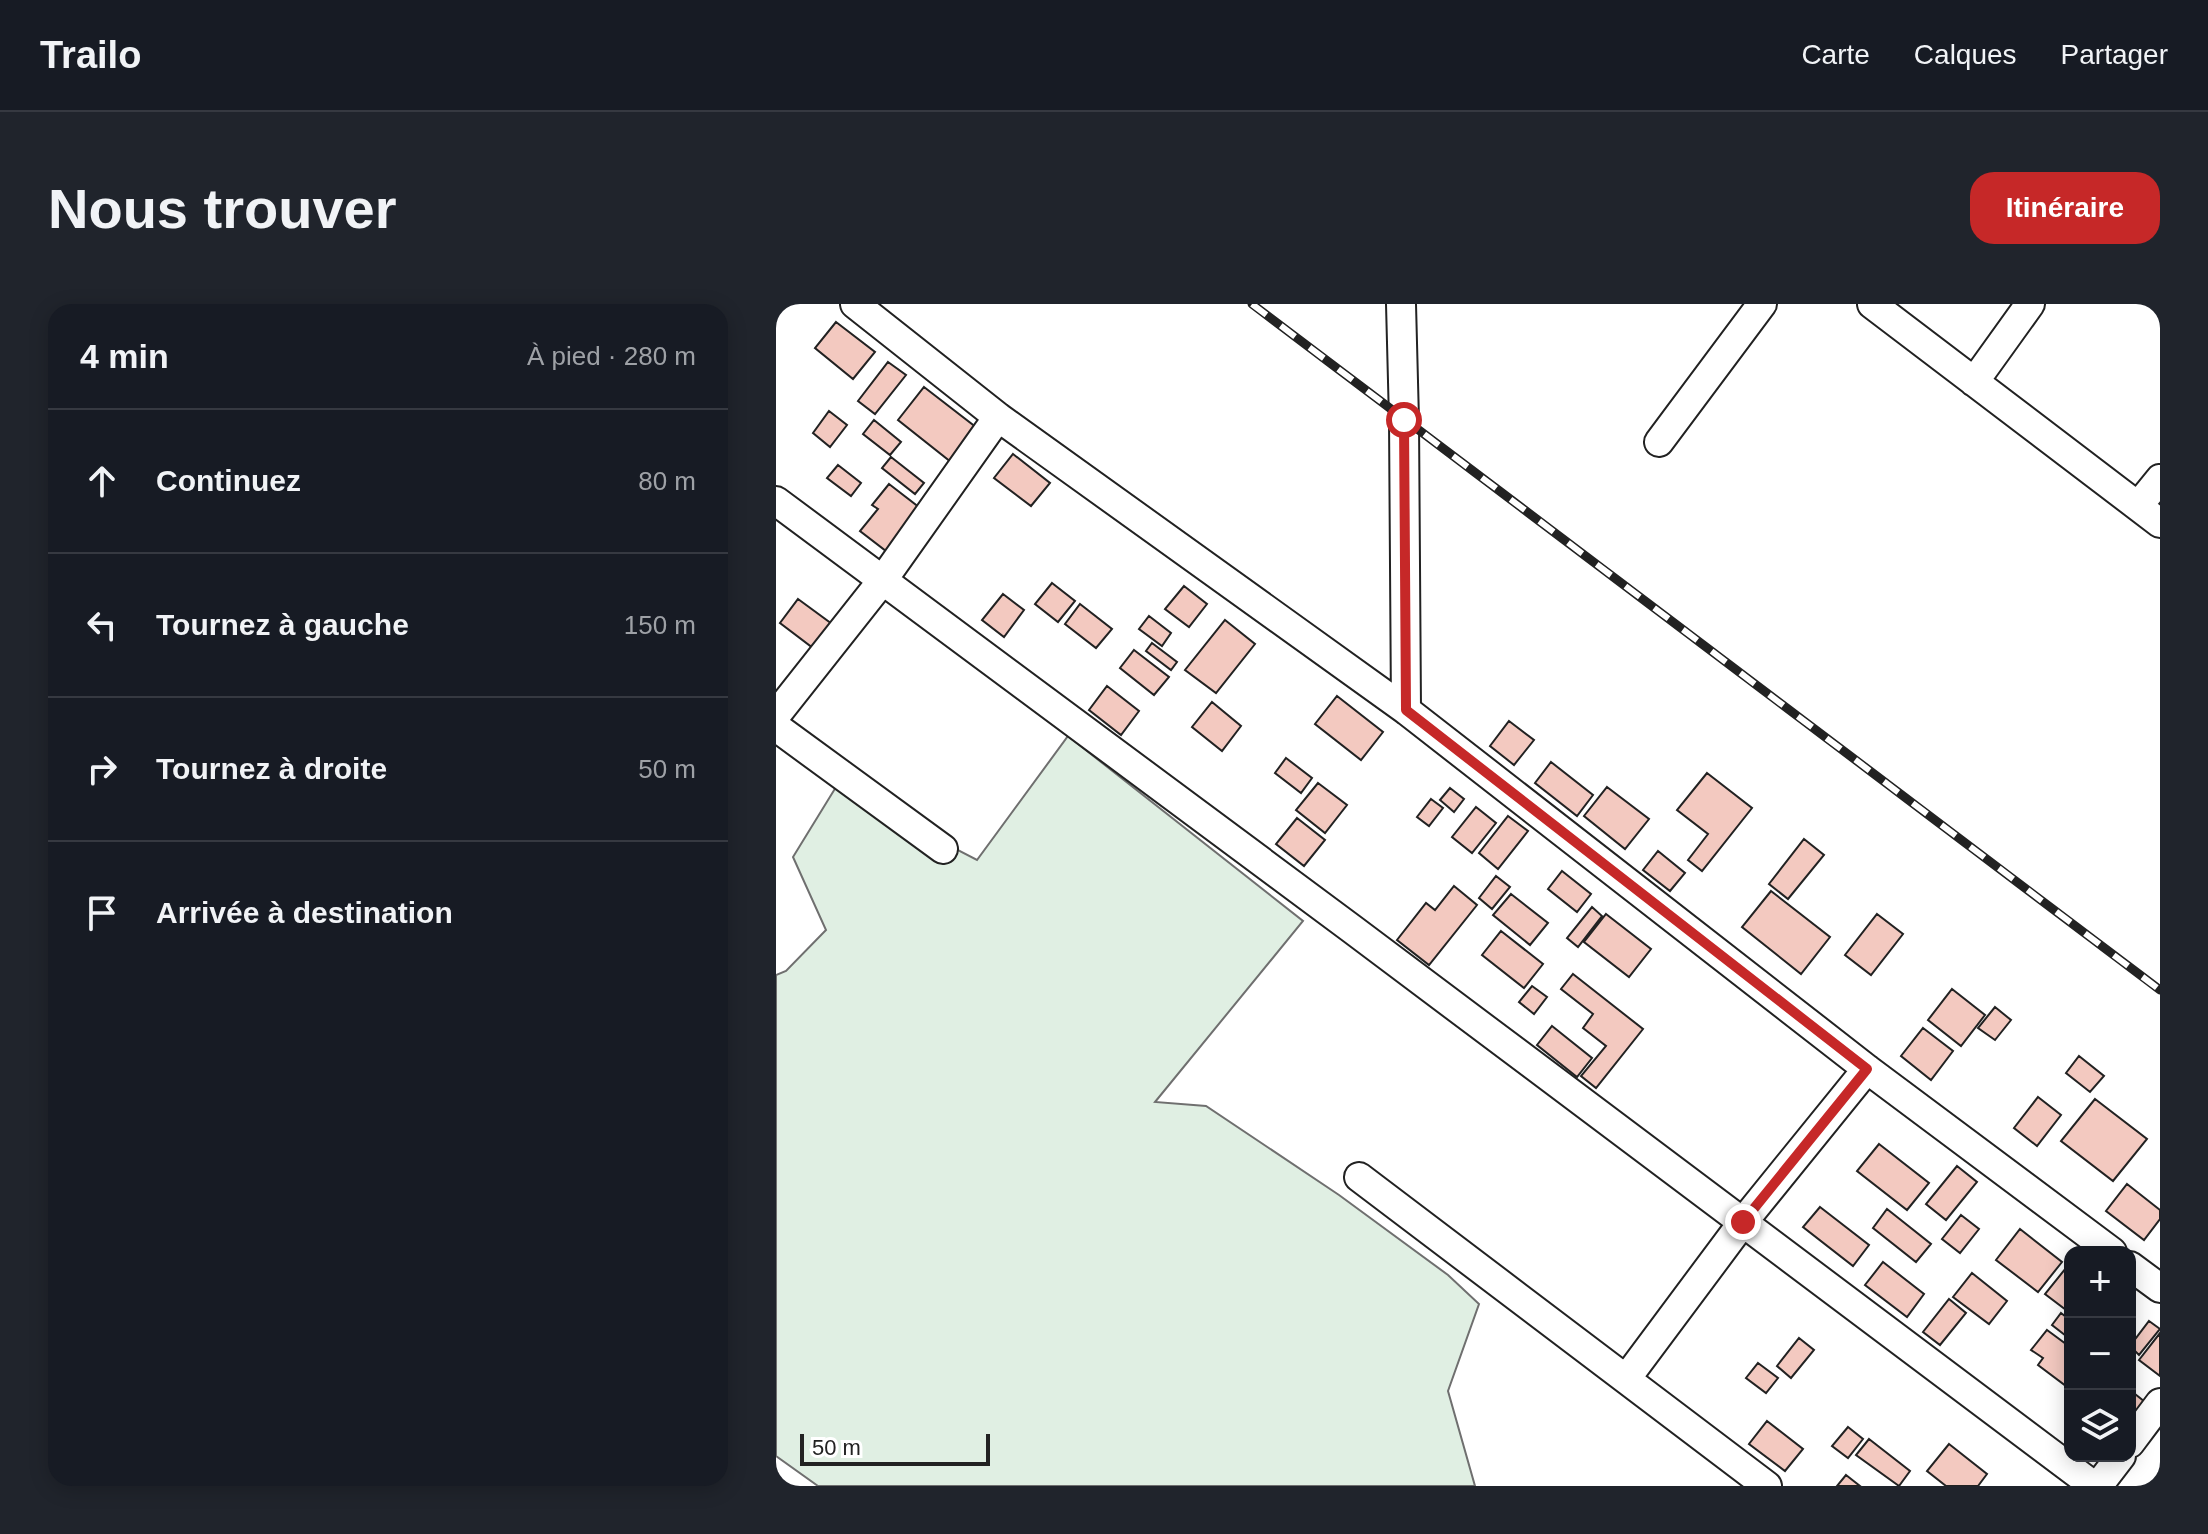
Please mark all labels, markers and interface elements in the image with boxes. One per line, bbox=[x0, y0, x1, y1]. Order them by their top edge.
text: Trailo bbox=[40, 34, 141, 76]
text: Carte bbox=[1801, 39, 1870, 70]
text: Calques bbox=[1914, 39, 2017, 70]
text: Partager bbox=[2061, 39, 2168, 70]
button: Itinéraire bbox=[1970, 172, 2160, 244]
text: Nous trouver bbox=[48, 177, 397, 240]
text: 4 min bbox=[80, 337, 169, 375]
text: À pied · 280 m bbox=[527, 341, 696, 371]
route start bbox=[1386, 402, 1422, 438]
icon: ahead bbox=[80, 459, 124, 503]
text: Continuez bbox=[156, 464, 301, 497]
text: 80 m bbox=[638, 466, 696, 496]
icon: left bbox=[80, 603, 124, 647]
text: Tournez à gauche bbox=[156, 608, 409, 641]
text: 150 m bbox=[624, 610, 696, 640]
icon: right bbox=[80, 747, 124, 791]
text: Tournez à droite bbox=[156, 752, 387, 785]
text: 50 m bbox=[638, 754, 696, 784]
icon: arrive bbox=[80, 891, 124, 935]
text: Arrivée à destination bbox=[156, 896, 453, 929]
route end bbox=[1725, 1204, 1761, 1240]
map controls bbox=[2064, 1246, 2136, 1462]
button: + bbox=[2064, 1246, 2136, 1318]
button: − bbox=[2064, 1318, 2136, 1390]
button: layers bbox=[2064, 1390, 2136, 1462]
scale bar bbox=[800, 1430, 990, 1466]
text: 50 m bbox=[812, 1435, 861, 1460]

